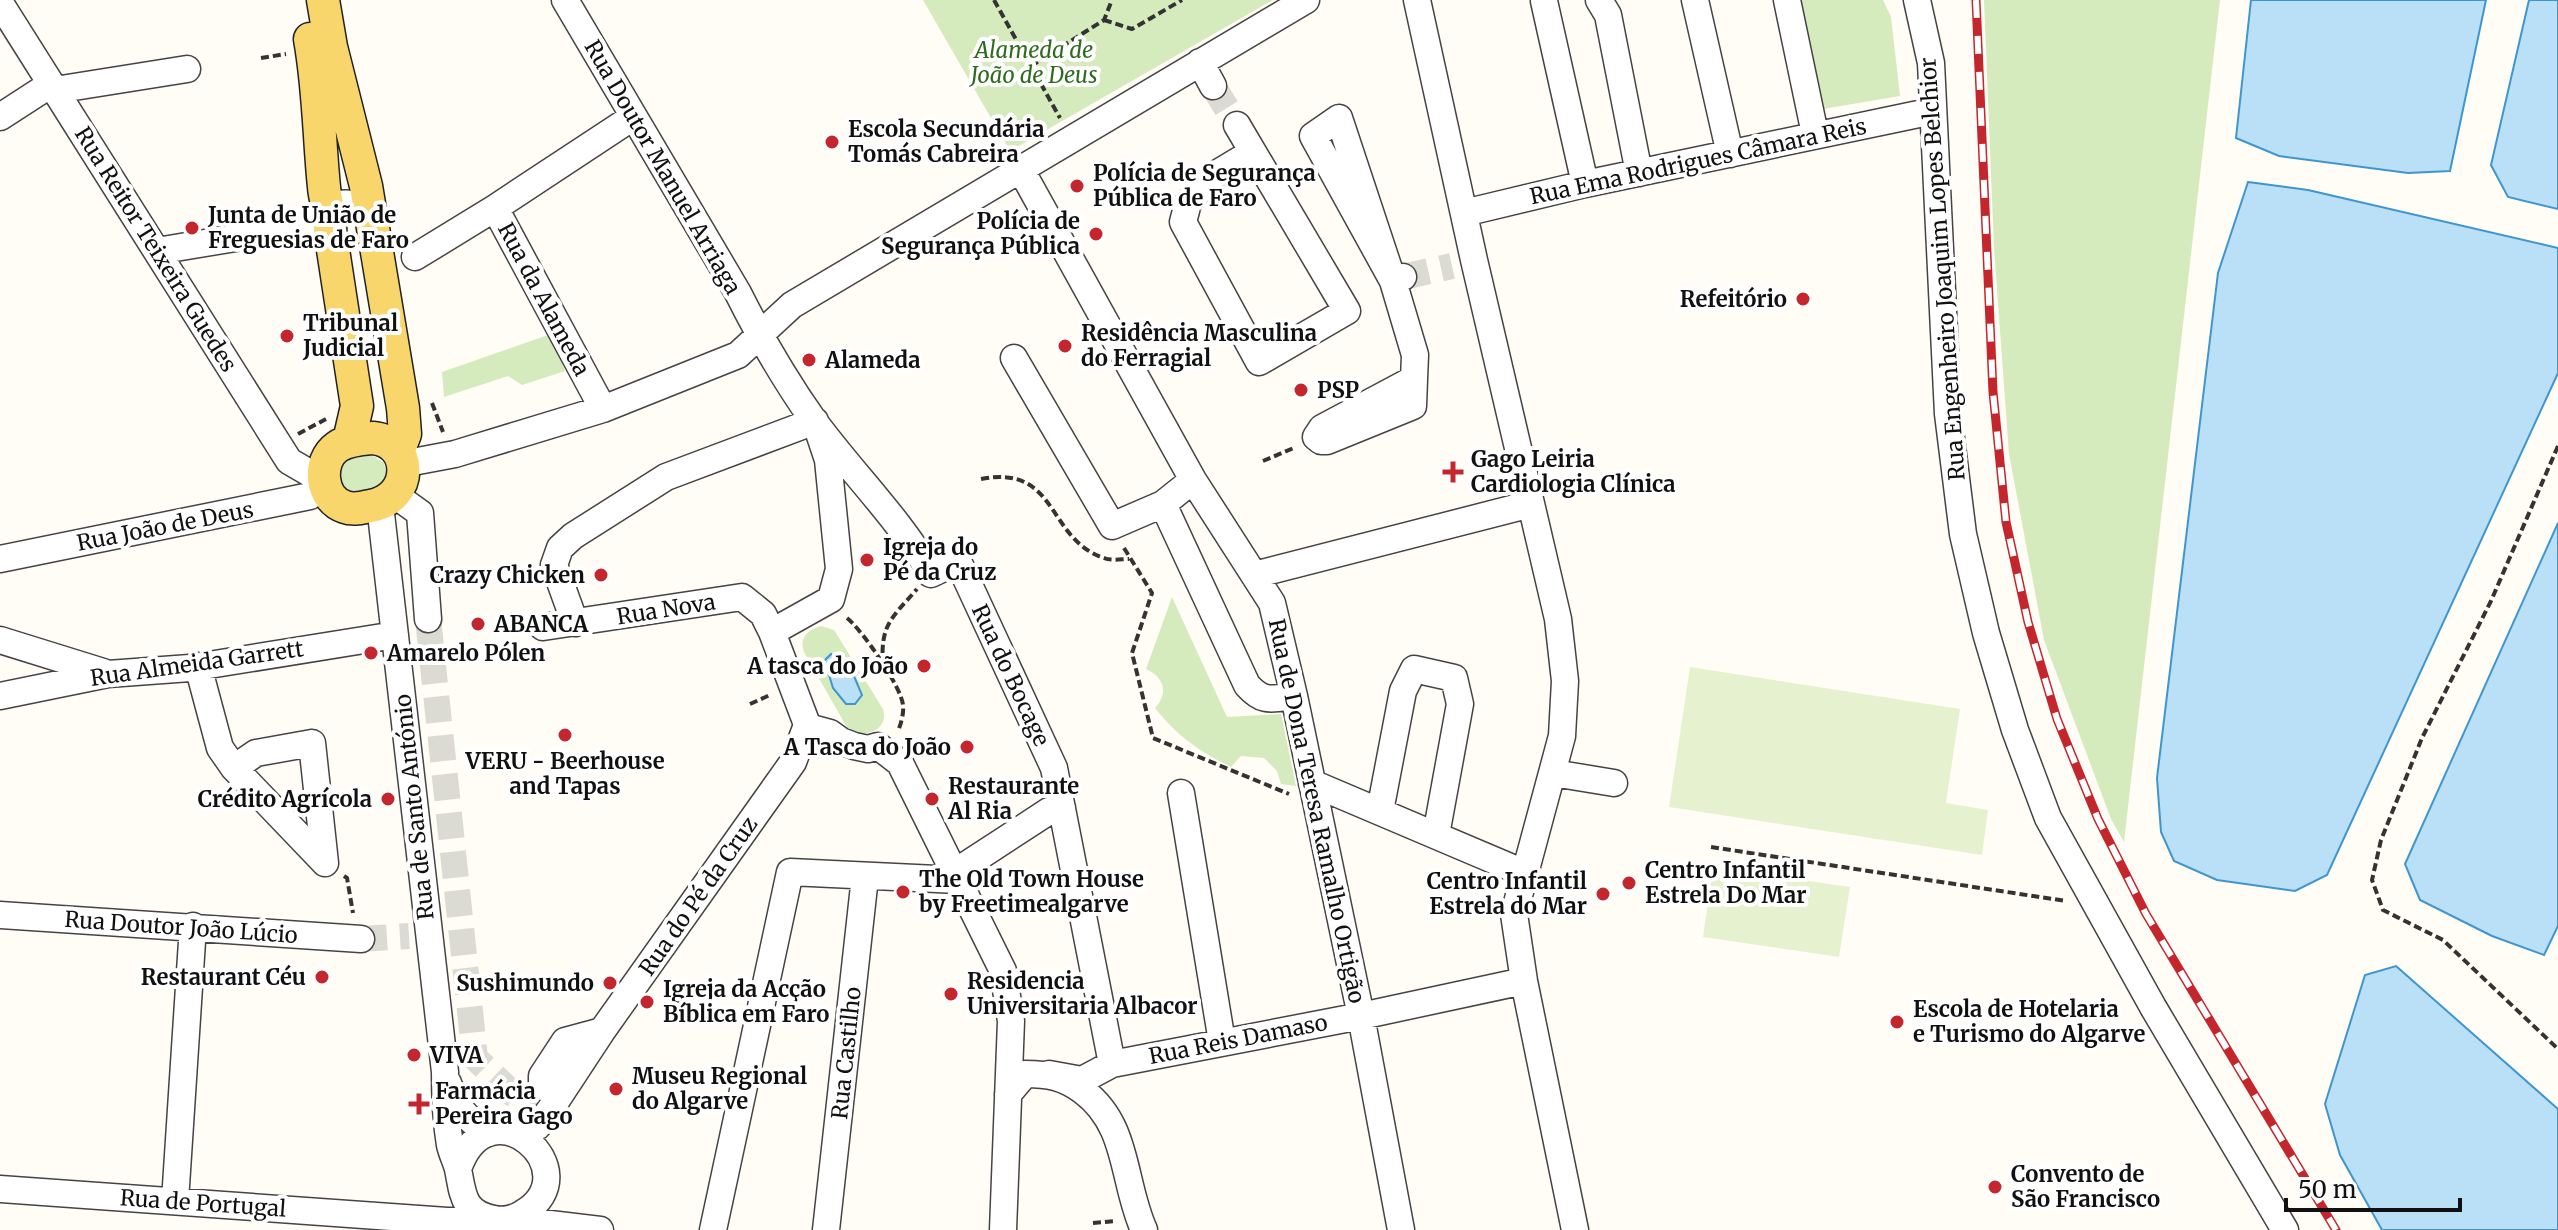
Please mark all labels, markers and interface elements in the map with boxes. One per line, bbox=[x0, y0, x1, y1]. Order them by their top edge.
street label: Rua Doutor Manuel Arriaga bbox=[579, 35, 748, 300]
park label: Alameda de João de Deus bbox=[969, 36, 1097, 89]
street label: Rua Engenheiro Joaquim Lopes Belchior bbox=[1913, 56, 1971, 481]
street label: Rua Ema Rodrigues Câmara Reis bbox=[1527, 112, 1869, 210]
place label: Escola Secundária Tomás Cabreira bbox=[848, 115, 1045, 168]
street label: Rua Reitor Teixeira Guedes bbox=[69, 121, 243, 377]
marker: Escola Secundária Tomás Cabreira bbox=[823, 133, 841, 151]
place label: Polícia de Segurança Pública de Faro bbox=[1093, 159, 1316, 212]
marker: Polícia de Segurança Pública de Faro bbox=[1068, 177, 1086, 195]
place label: Junta de União de Freguesias de Faro bbox=[207, 201, 409, 254]
place label: Polícia de Segurança Pública bbox=[881, 207, 1080, 260]
street label: Rua da Alameda bbox=[492, 218, 596, 381]
marker: Junta de União de Freguesias de Faro bbox=[183, 219, 201, 237]
marker: Polícia de Segurança Pública bbox=[1087, 225, 1105, 243]
place label: Refeitório bbox=[1680, 285, 1787, 313]
marker: Refeitório bbox=[1794, 290, 1812, 308]
place label: Tribunal Judicial bbox=[302, 309, 398, 362]
place label: Residência Masculina do Ferragial bbox=[1081, 319, 1317, 372]
marker: Tribunal Judicial bbox=[278, 327, 296, 345]
marker: Residência Masculina do Ferragial bbox=[1056, 337, 1074, 355]
place label: Alameda bbox=[824, 346, 920, 374]
marker: Alameda bbox=[800, 351, 818, 369]
place label: PSP bbox=[1317, 376, 1359, 404]
marker: PSP bbox=[1292, 381, 1310, 399]
place label: Gago Leiria Cardiologia Clínica bbox=[1471, 445, 1676, 498]
marker: Gago Leiria Cardiologia Clínica bbox=[1442, 461, 1464, 483]
street label: Rua João de Deus bbox=[74, 495, 256, 557]
place label: Igreja do Pé da Cruz bbox=[883, 533, 996, 586]
marker: Igreja do Pé da Cruz bbox=[858, 551, 876, 569]
place label: Crazy Chicken bbox=[430, 561, 585, 589]
marker: Crazy Chicken bbox=[592, 566, 610, 584]
street label: Rua Nova bbox=[615, 587, 718, 631]
street label: Rua do Bocage bbox=[966, 600, 1056, 750]
place label: ABANCA bbox=[493, 610, 589, 638]
marker: ABANCA bbox=[469, 615, 487, 633]
street label: Rua de Dona Teresa Ramalho Ortigão bbox=[1263, 616, 1372, 1006]
street label: Rua Almeida Garrett bbox=[89, 634, 306, 692]
place label: Amarelo Pólen bbox=[386, 639, 545, 667]
marker: Amarelo Pólen bbox=[362, 644, 380, 662]
place label: A tasca do João bbox=[746, 652, 908, 680]
marker: A tasca do João bbox=[915, 657, 933, 675]
street label: Rua de Santo António bbox=[388, 693, 440, 921]
marker: VERU - Beerhouse and Tapas bbox=[556, 726, 574, 744]
place label: A Tasca do João bbox=[783, 733, 951, 761]
marker: A Tasca do João bbox=[958, 738, 976, 756]
place label: VERU - Beerhouse and Tapas bbox=[464, 747, 665, 800]
place label: Restaurante Al Ria bbox=[947, 772, 1079, 825]
place label: Crédito Agrícola bbox=[198, 785, 372, 813]
marker: Crédito Agrícola bbox=[379, 790, 397, 808]
marker: Restaurante Al Ria bbox=[923, 790, 941, 808]
street label: Rua do Pé da Cruz bbox=[633, 811, 763, 981]
place label: Centro Infantil Estrela Do Mar bbox=[1645, 856, 1806, 909]
place label: The Old Town House by Freetimealgarve bbox=[919, 865, 1144, 918]
place label: Centro Infantil Estrela do Mar bbox=[1427, 867, 1587, 920]
marker: Centro Infantil Estrela Do Mar bbox=[1620, 874, 1638, 892]
marker: The Old Town House by Freetimealgarve bbox=[894, 883, 912, 901]
marker: Centro Infantil Estrela do Mar bbox=[1594, 885, 1612, 903]
street label: Rua Doutor João Lúcio bbox=[63, 905, 299, 949]
place label: Restaurant Céu bbox=[141, 963, 306, 991]
place label: Residencia Universitaria Albacor bbox=[967, 967, 1198, 1020]
marker: Restaurant Céu bbox=[313, 968, 331, 986]
place label: Sushimundo bbox=[456, 969, 594, 997]
marker: Sushimundo bbox=[601, 974, 619, 992]
place label: Igreja da Acção Bíblica em Faro bbox=[663, 975, 829, 1028]
street label: Rua Castilho bbox=[825, 985, 867, 1121]
marker: Residencia Universitaria Albacor bbox=[942, 985, 960, 1003]
marker: Igreja da Acção Bíblica em Faro bbox=[638, 993, 656, 1011]
place label: Escola de Hotelaria e Turismo do Algarve bbox=[1913, 995, 2146, 1048]
street label: Rua Reis Damaso bbox=[1146, 1008, 1330, 1070]
marker: Escola de Hotelaria e Turismo do Algarve bbox=[1888, 1013, 1906, 1031]
place label: VIVA bbox=[429, 1041, 483, 1069]
marker: VIVA bbox=[405, 1046, 423, 1064]
place label: Museu Regional do Algarve bbox=[632, 1062, 807, 1115]
place label: Farmácia Pereira Gago bbox=[435, 1077, 573, 1130]
marker: Museu Regional do Algarve bbox=[607, 1080, 625, 1098]
marker: Farmácia Pereira Gago bbox=[410, 1095, 428, 1113]
place label: Convento de São Francisco bbox=[2011, 1160, 2160, 1213]
scale bar bbox=[2286, 1162, 2460, 1212]
text: 50 m bbox=[2298, 1174, 2357, 1205]
marker: Convento de São Francisco bbox=[1986, 1178, 2004, 1196]
street label: Rua de Portugal bbox=[119, 1183, 287, 1223]

